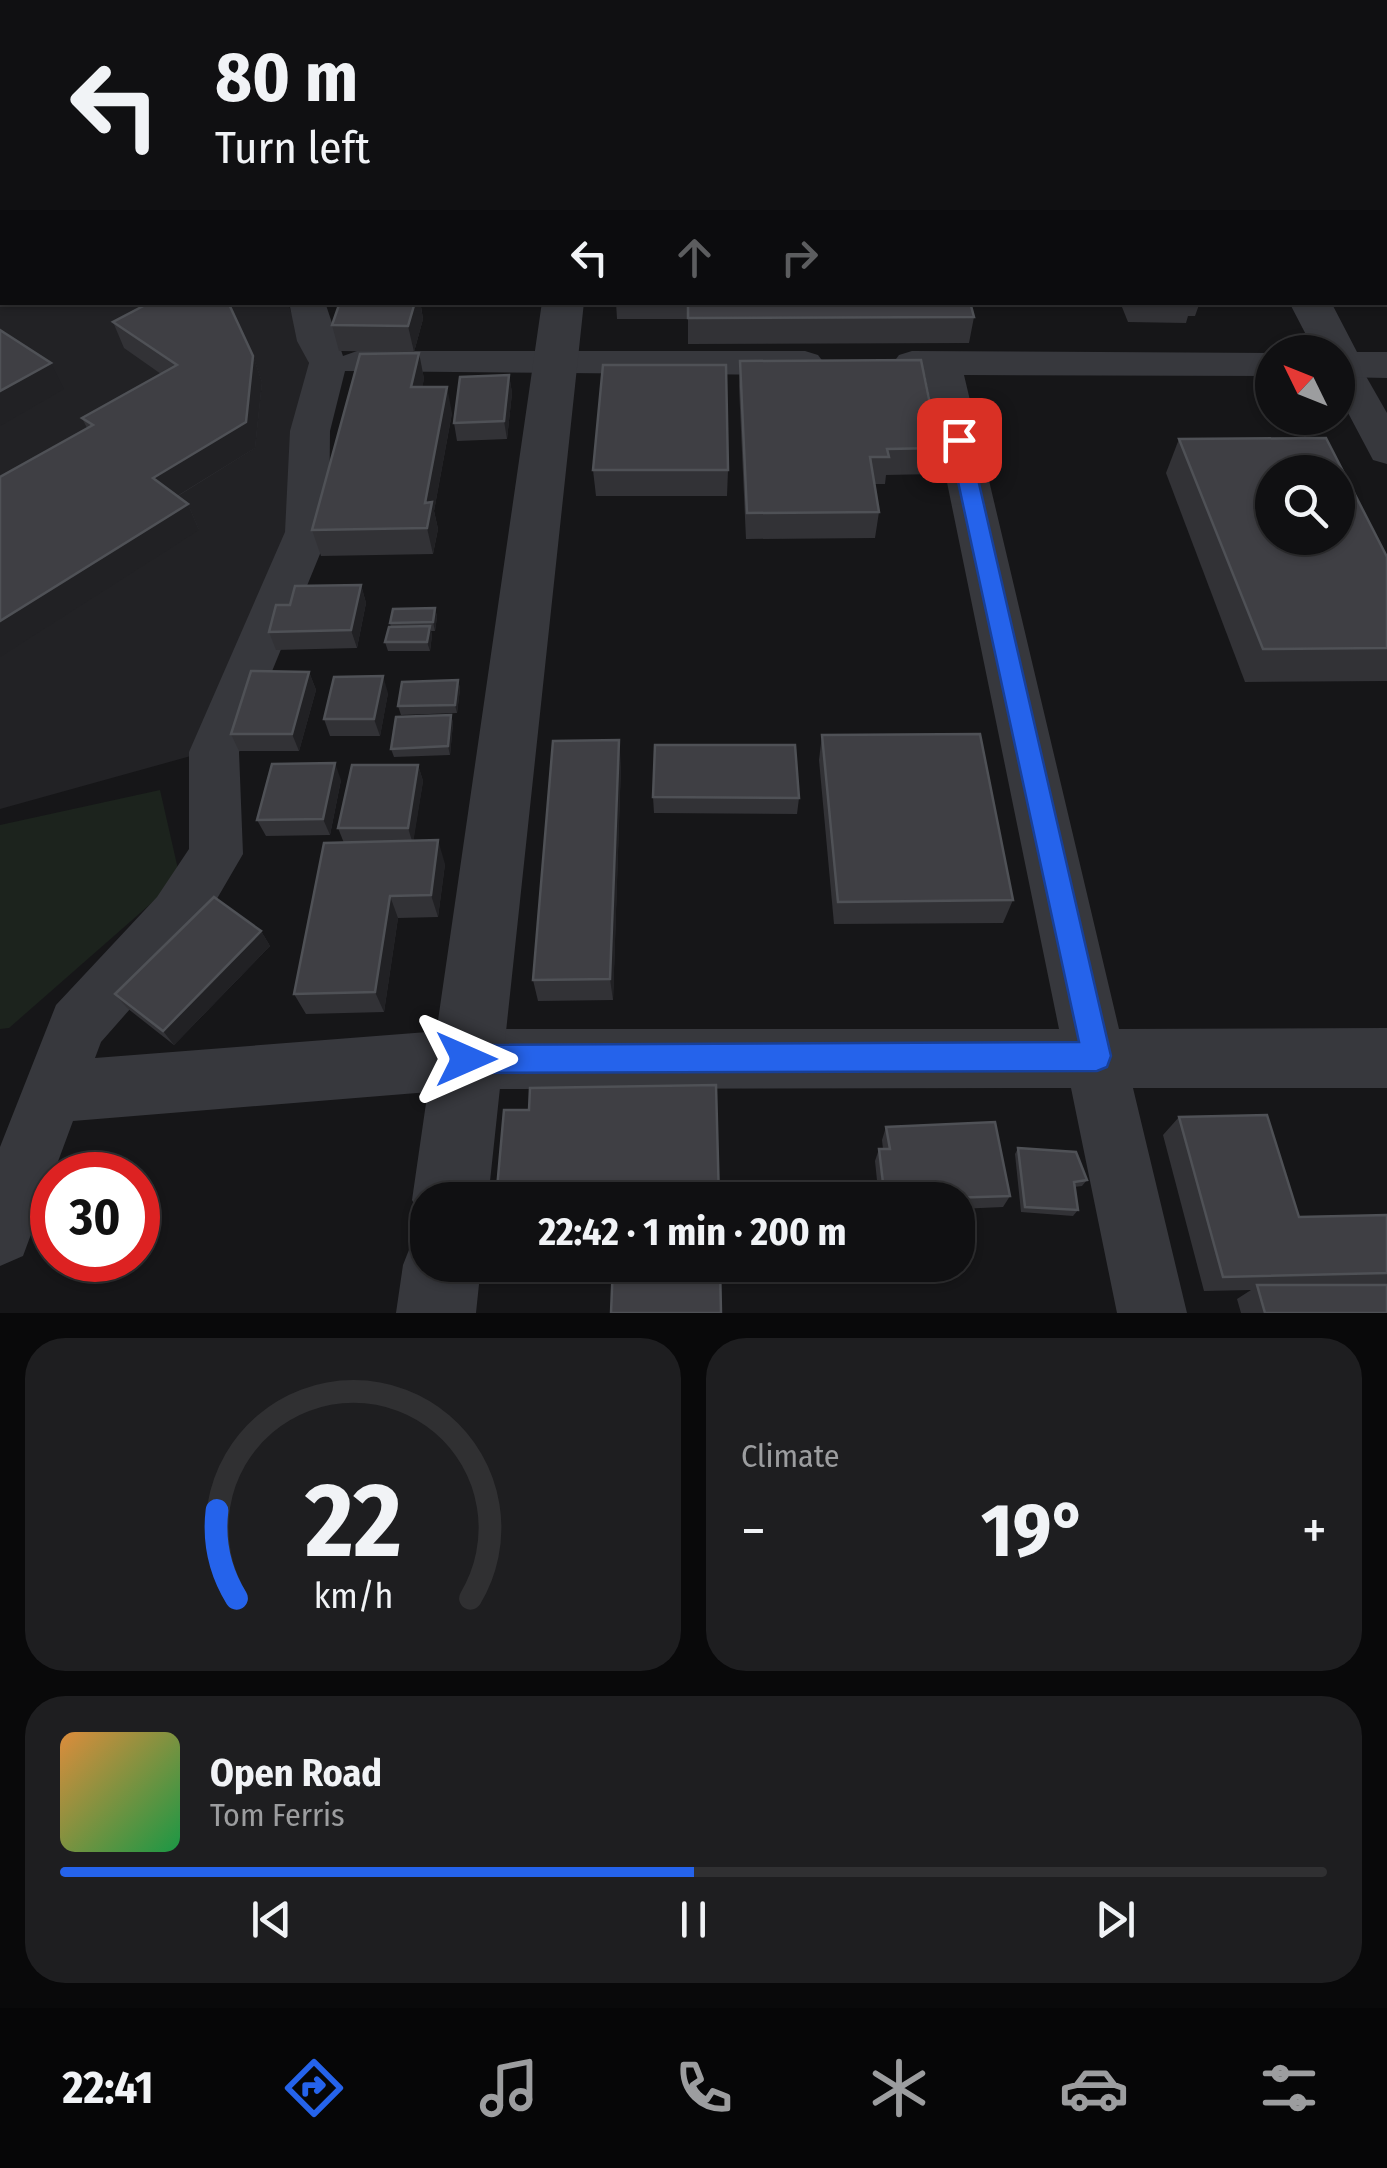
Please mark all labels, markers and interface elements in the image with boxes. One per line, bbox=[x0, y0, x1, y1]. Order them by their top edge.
text: 80 m bbox=[215, 36, 358, 120]
icon: left bbox=[50, 40, 180, 170]
text: Turn left bbox=[215, 121, 370, 175]
icon: left bbox=[562, 230, 617, 285]
icon: ahead bbox=[667, 230, 722, 285]
icon: right bbox=[772, 230, 827, 285]
north arrow bbox=[1255, 335, 1355, 435]
map controls bbox=[1255, 335, 1355, 555]
pin bbox=[917, 398, 1002, 483]
icon: arrive bbox=[932, 413, 987, 468]
button: search bbox=[1255, 455, 1355, 555]
position arrow bbox=[414, 1007, 518, 1111]
speed limit sign: 30 bbox=[30, 1152, 160, 1282]
text: 22:42 · 1 min · 200 m bbox=[538, 1209, 847, 1255]
text: Climate bbox=[741, 1437, 840, 1475]
text: 22 bbox=[304, 1459, 401, 1584]
text: 19° bbox=[981, 1486, 1087, 1576]
text: − bbox=[741, 1498, 766, 1564]
text: + bbox=[1302, 1498, 1327, 1564]
text: km/h bbox=[313, 1575, 393, 1617]
text: Open Road bbox=[210, 1750, 382, 1796]
text: Tom Ferris bbox=[210, 1796, 345, 1834]
icon: previous bbox=[244, 1892, 299, 1947]
icon: pause bbox=[666, 1892, 721, 1947]
icon: next bbox=[1088, 1892, 1143, 1947]
icon: directions bbox=[279, 2053, 349, 2123]
icon: music bbox=[474, 2053, 544, 2123]
icon: phone bbox=[669, 2053, 739, 2123]
icon: climate bbox=[864, 2053, 934, 2123]
icon: car bbox=[1059, 2053, 1129, 2123]
icon: filters bbox=[1254, 2053, 1324, 2123]
text: 22:41 bbox=[63, 2061, 153, 2115]

